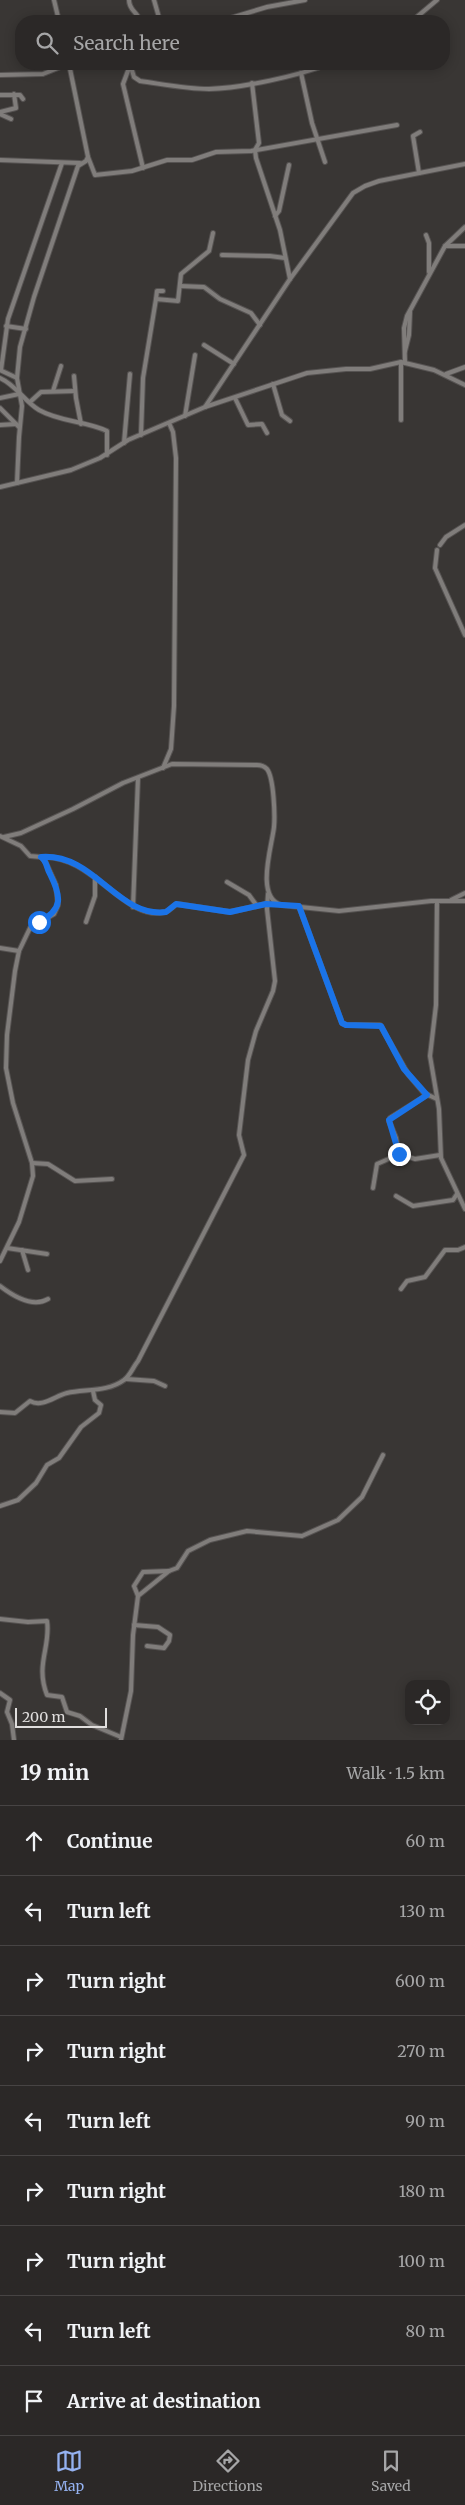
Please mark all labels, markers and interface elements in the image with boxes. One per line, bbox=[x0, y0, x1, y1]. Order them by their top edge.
search box bbox=[15, 15, 450, 70]
icon: search bbox=[33, 29, 61, 57]
text: Search here bbox=[73, 31, 180, 55]
route start bbox=[28, 911, 51, 934]
route end bbox=[388, 1143, 411, 1166]
map controls bbox=[405, 1680, 450, 1725]
button: locate bbox=[405, 1680, 450, 1725]
scale bar bbox=[15, 1705, 108, 1728]
text: 200 m bbox=[22, 1708, 65, 1726]
text: 19 min bbox=[20, 1759, 89, 1786]
text: Walk · 1.5 km bbox=[347, 1763, 445, 1783]
icon: ahead bbox=[20, 1827, 48, 1855]
text: Continue bbox=[67, 1829, 153, 1853]
text: 60 m bbox=[405, 1831, 445, 1851]
icon: left bbox=[20, 1897, 48, 1925]
text: Turn left bbox=[67, 1899, 151, 1923]
text: 130 m bbox=[399, 1901, 445, 1921]
icon: right bbox=[20, 1967, 48, 1995]
text: Turn right bbox=[67, 1969, 166, 1993]
text: 600 m bbox=[395, 1971, 445, 1991]
icon: right bbox=[20, 2037, 48, 2065]
text: Turn right bbox=[67, 2039, 166, 2063]
text: 270 m bbox=[397, 2041, 445, 2061]
icon: left bbox=[20, 2107, 48, 2135]
text: Turn left bbox=[67, 2109, 151, 2133]
text: 90 m bbox=[405, 2111, 445, 2131]
icon: right bbox=[20, 2177, 48, 2205]
text: Turn right bbox=[67, 2179, 166, 2203]
text: 180 m bbox=[399, 2181, 445, 2201]
icon: right bbox=[20, 2247, 48, 2275]
text: Turn right bbox=[67, 2249, 166, 2273]
text: 100 m bbox=[398, 2251, 445, 2271]
icon: left bbox=[20, 2317, 48, 2345]
text: Turn left bbox=[67, 2319, 151, 2343]
text: 80 m bbox=[406, 2321, 445, 2341]
icon: arrive bbox=[20, 2387, 48, 2415]
text: Arrive at destination bbox=[67, 2389, 261, 2413]
tab: Map bbox=[54, 2447, 84, 2495]
tab: Directions bbox=[193, 2447, 263, 2495]
tab: Saved bbox=[371, 2447, 411, 2495]

